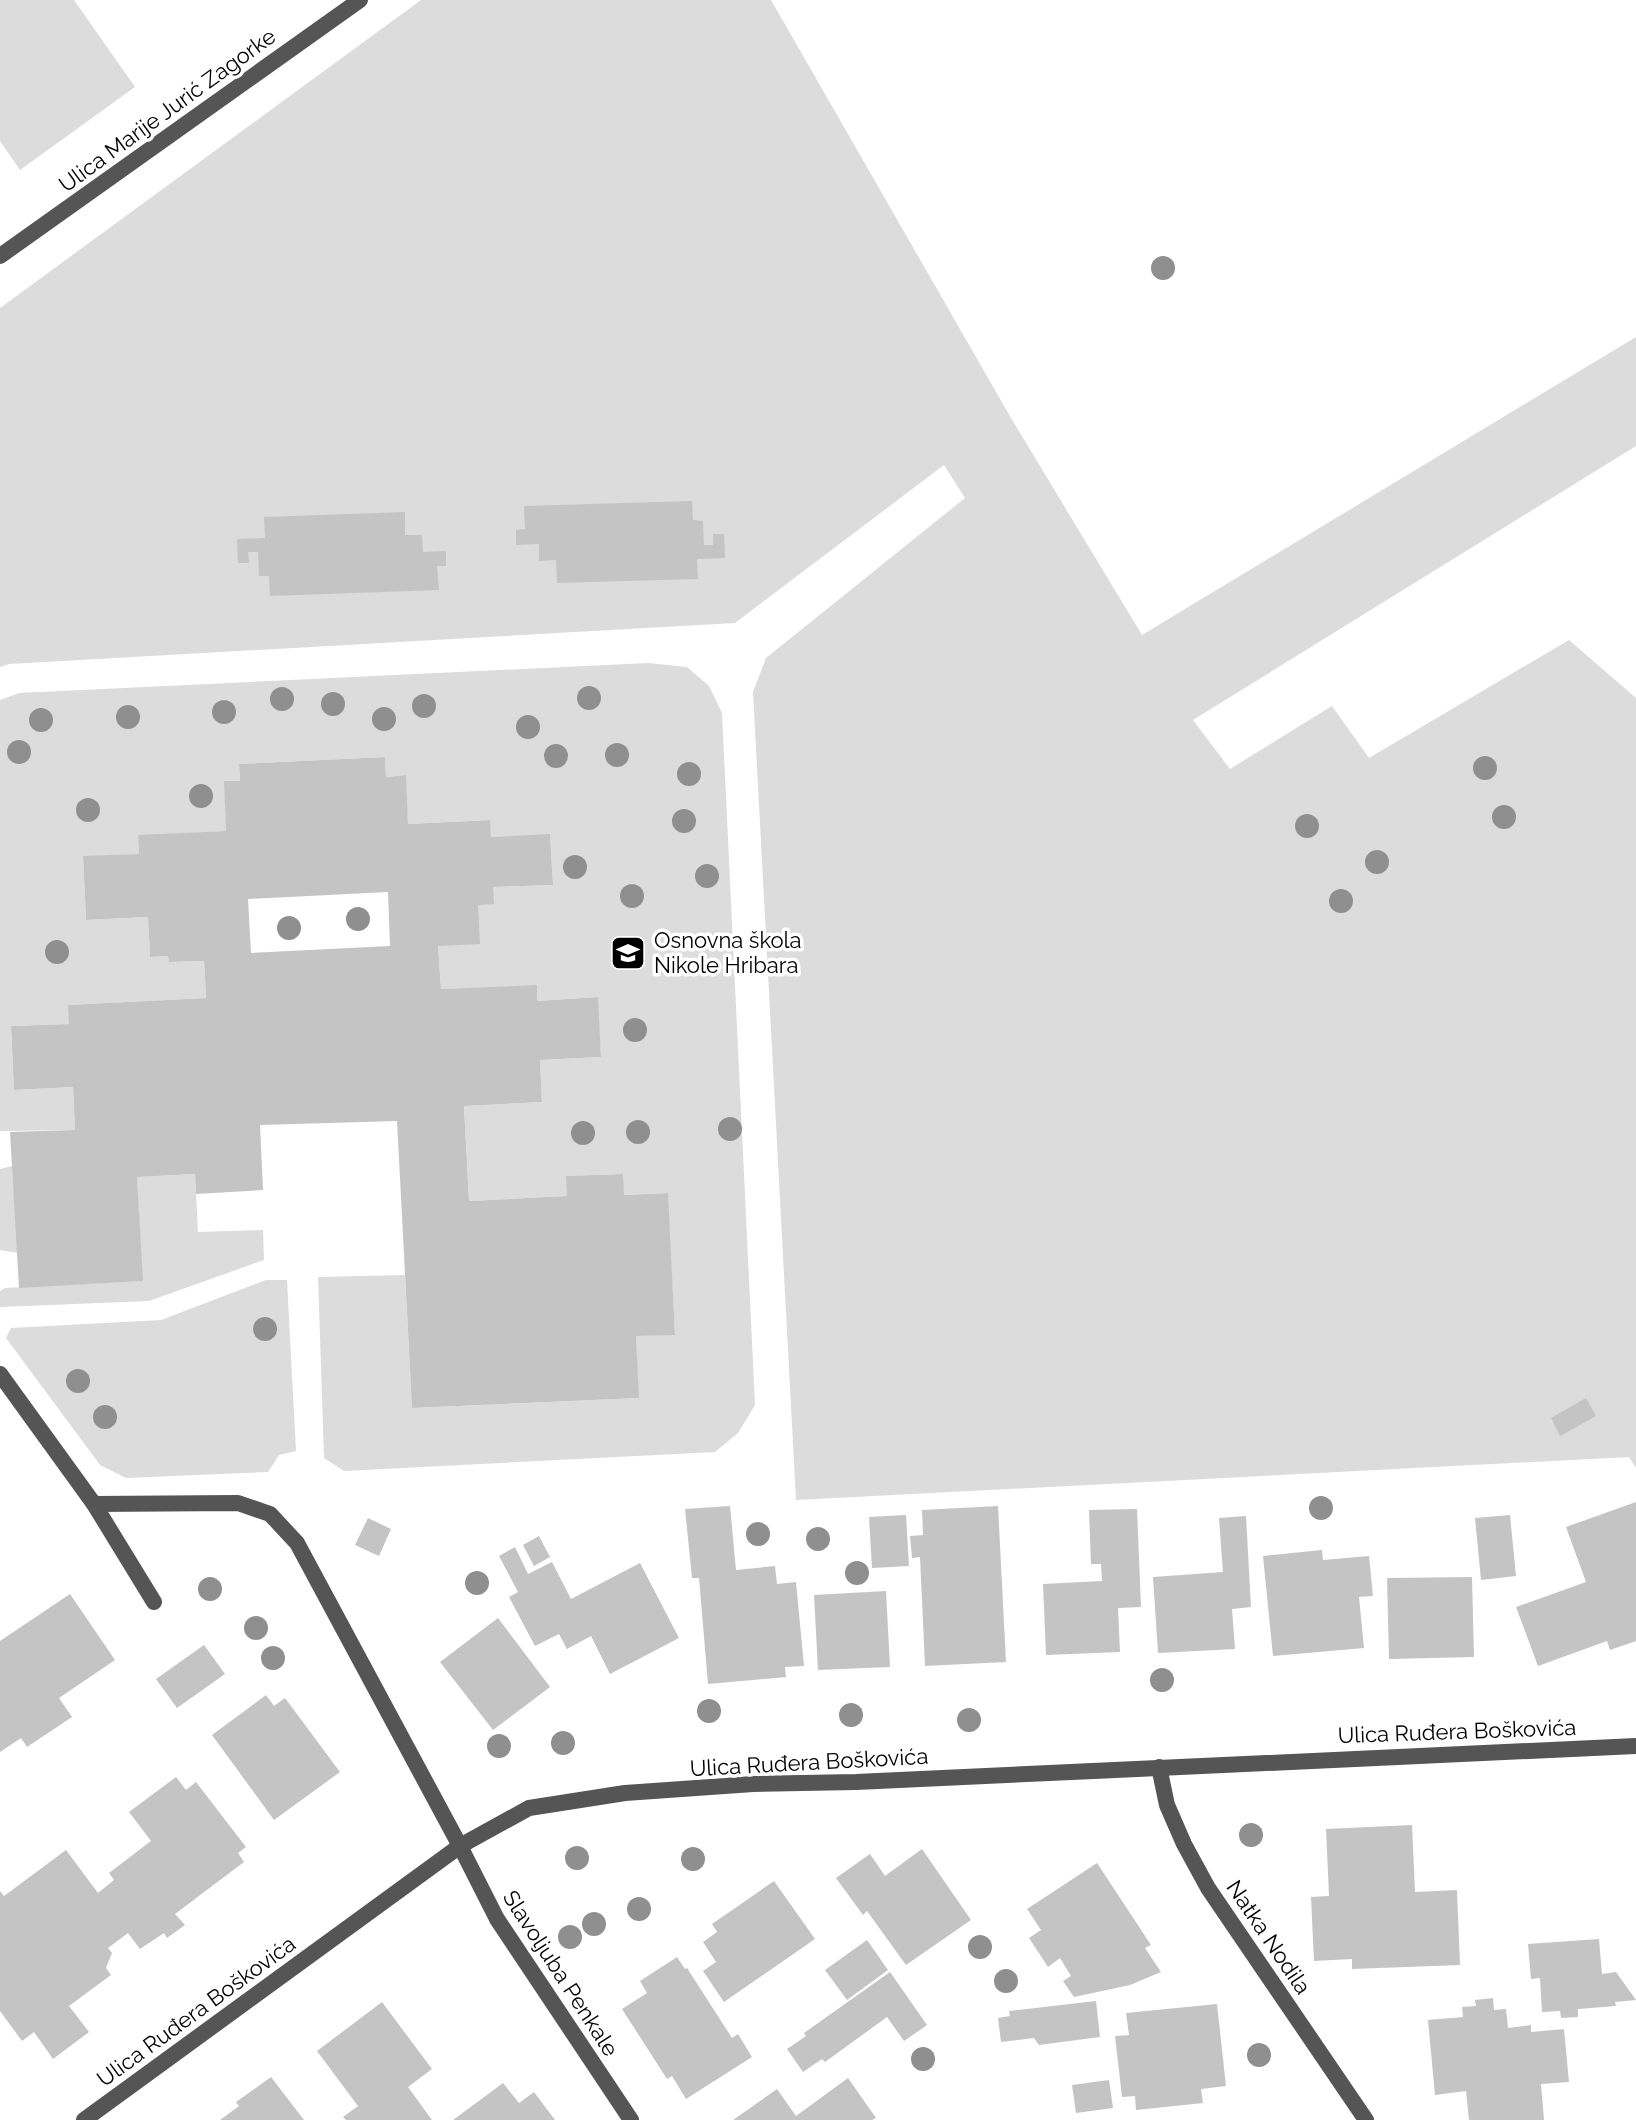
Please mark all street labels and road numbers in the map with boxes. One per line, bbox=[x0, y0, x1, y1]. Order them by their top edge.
street label: Ulica Marije Jurić Zagorke bbox=[54, 23, 280, 197]
street label: Ulica Ruđera Boškovića bbox=[1337, 1714, 1577, 1748]
street label: Ulica Ruđera Boškovića bbox=[689, 1743, 929, 1781]
street label: Natka Nodila bbox=[1221, 1875, 1317, 1999]
street label: Slavoljuba Penkale bbox=[498, 1885, 624, 2061]
street label: Ulica Ruđera Boškovića bbox=[92, 1930, 300, 2092]

